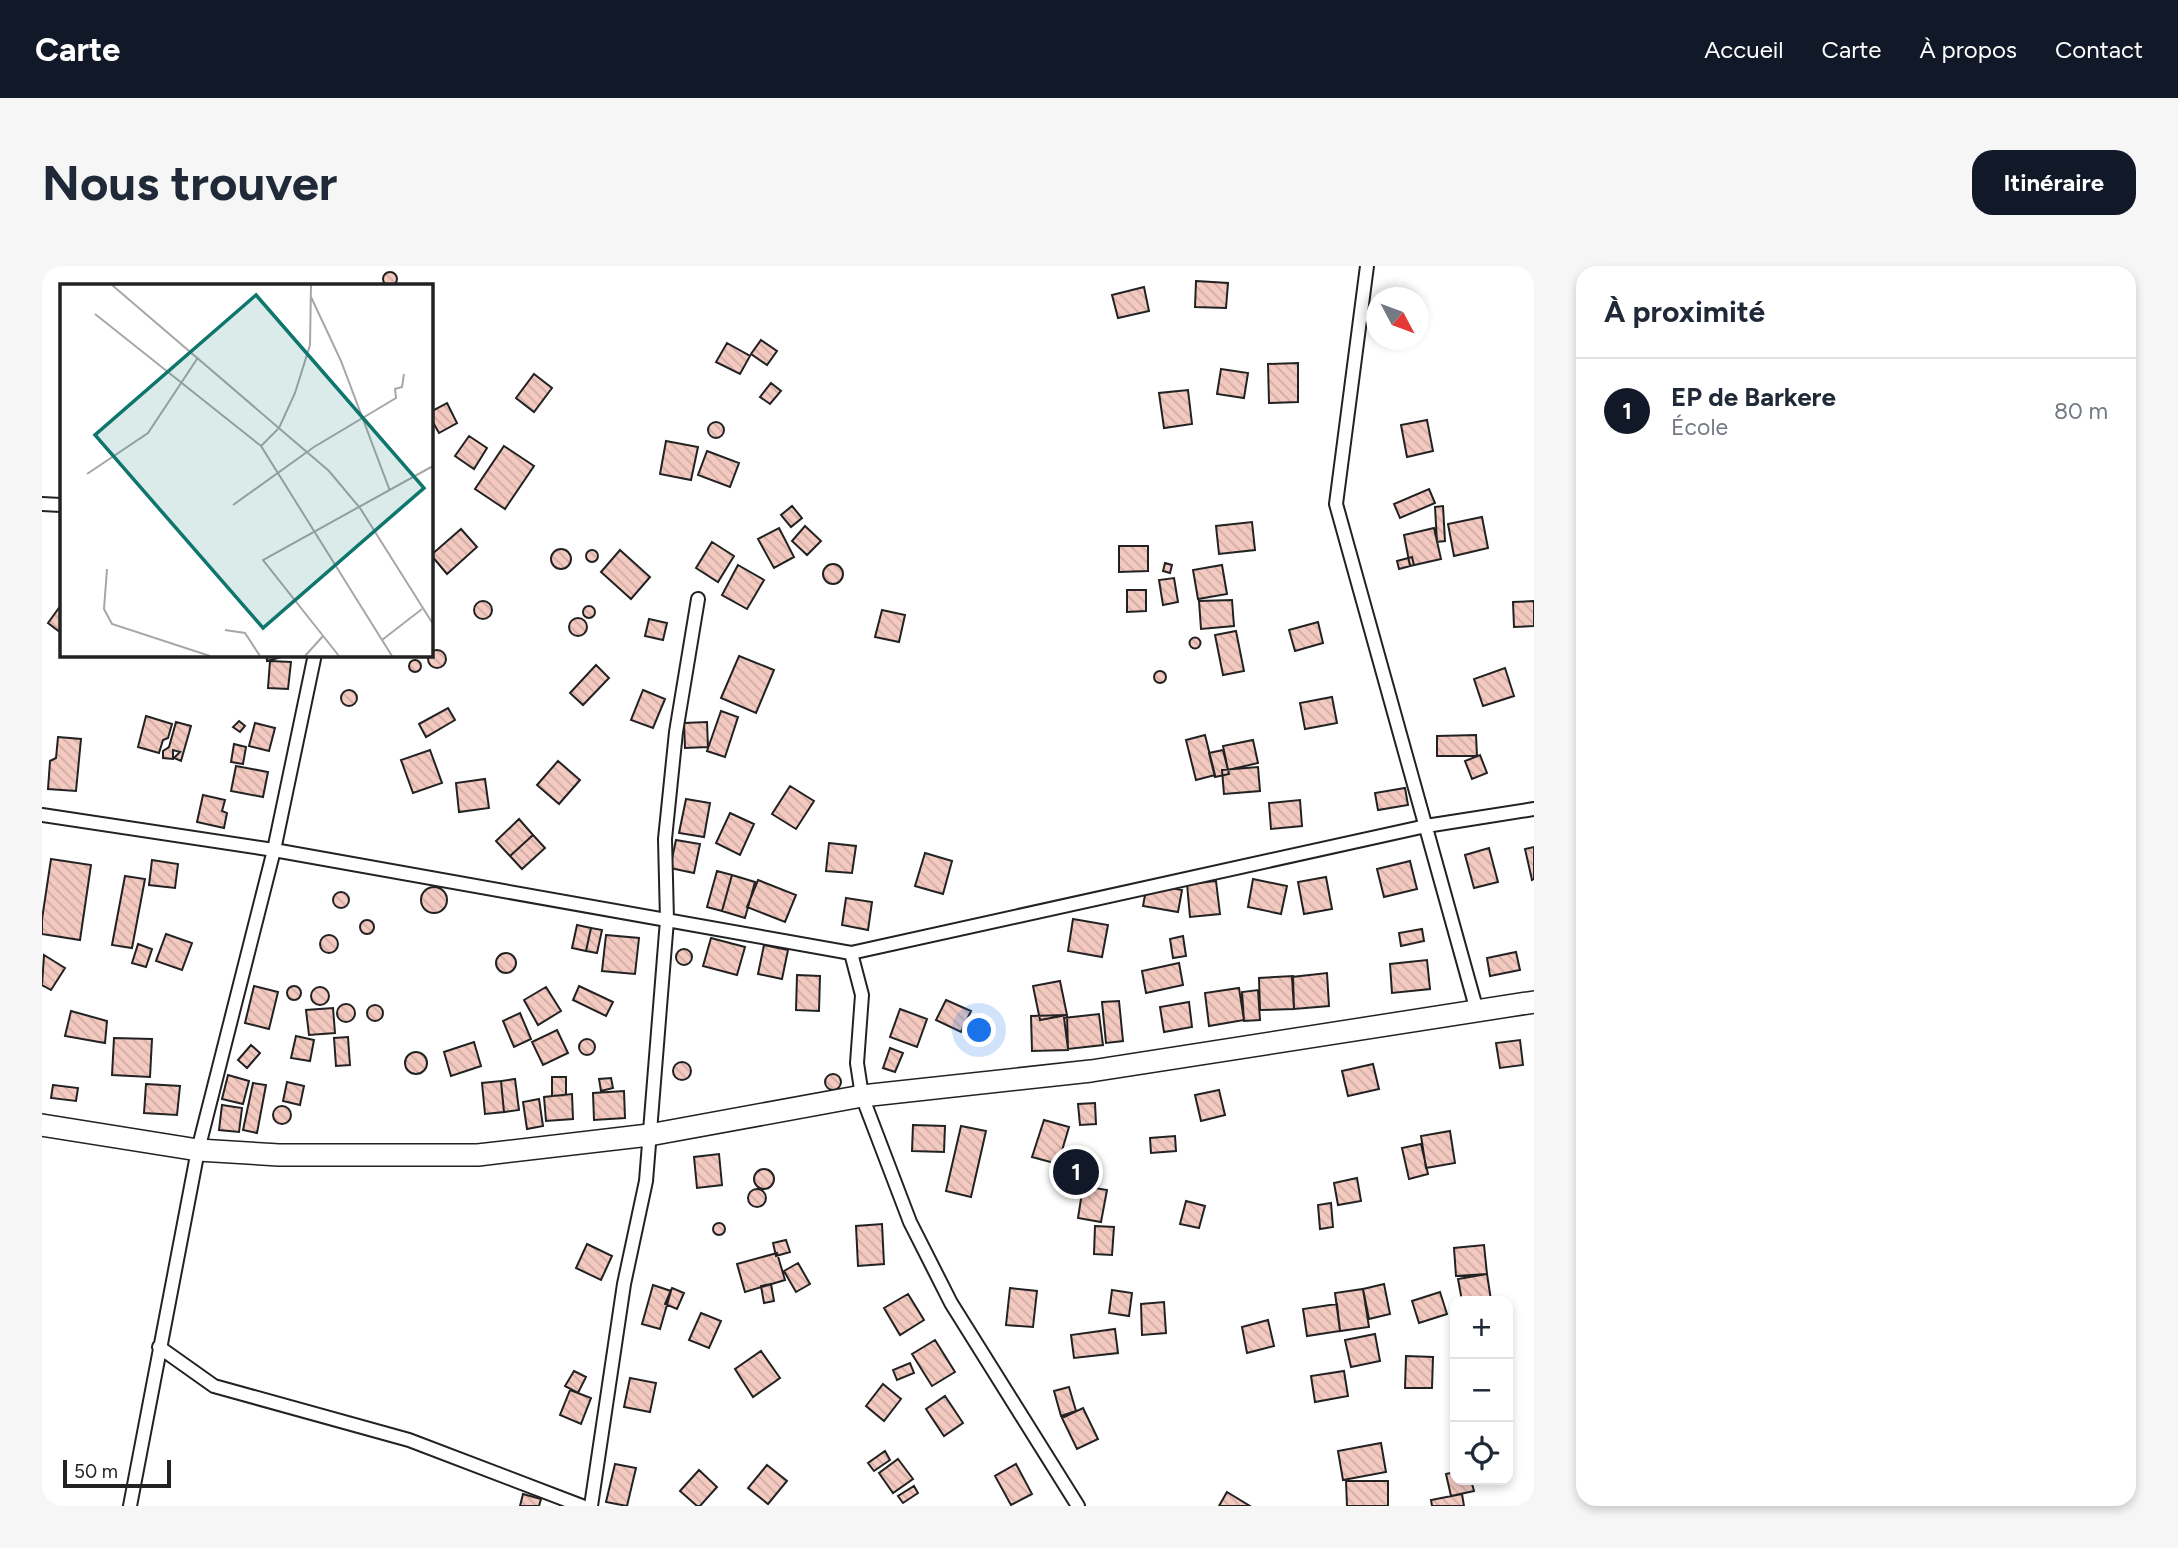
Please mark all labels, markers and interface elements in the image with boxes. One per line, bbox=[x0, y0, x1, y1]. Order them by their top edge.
text: Carte bbox=[35, 30, 120, 69]
text: Accueil bbox=[1704, 35, 1784, 64]
text: Carte bbox=[1822, 35, 1881, 64]
text: À propos bbox=[1919, 35, 2017, 64]
text: Contact bbox=[2055, 35, 2143, 64]
button: Itinéraire bbox=[1972, 150, 2136, 215]
text: Nous trouver bbox=[42, 153, 337, 212]
inset map bbox=[60, 284, 432, 656]
north arrow bbox=[1366, 287, 1429, 350]
text: À proximité bbox=[1604, 293, 1765, 330]
text: EP de Barkere bbox=[1671, 381, 1836, 413]
text: 1 bbox=[1622, 397, 1632, 425]
text: 80 m bbox=[2054, 397, 2108, 425]
text: École bbox=[1671, 413, 1728, 441]
your location bbox=[962, 1013, 996, 1047]
pin: 1 bbox=[1053, 1146, 1099, 1198]
map controls bbox=[1450, 1296, 1513, 1485]
button: + bbox=[1450, 1296, 1513, 1359]
button: − bbox=[1450, 1359, 1513, 1422]
button: locate bbox=[1450, 1422, 1513, 1485]
scale bar bbox=[63, 1457, 172, 1489]
text: 50 m bbox=[74, 1460, 118, 1483]

